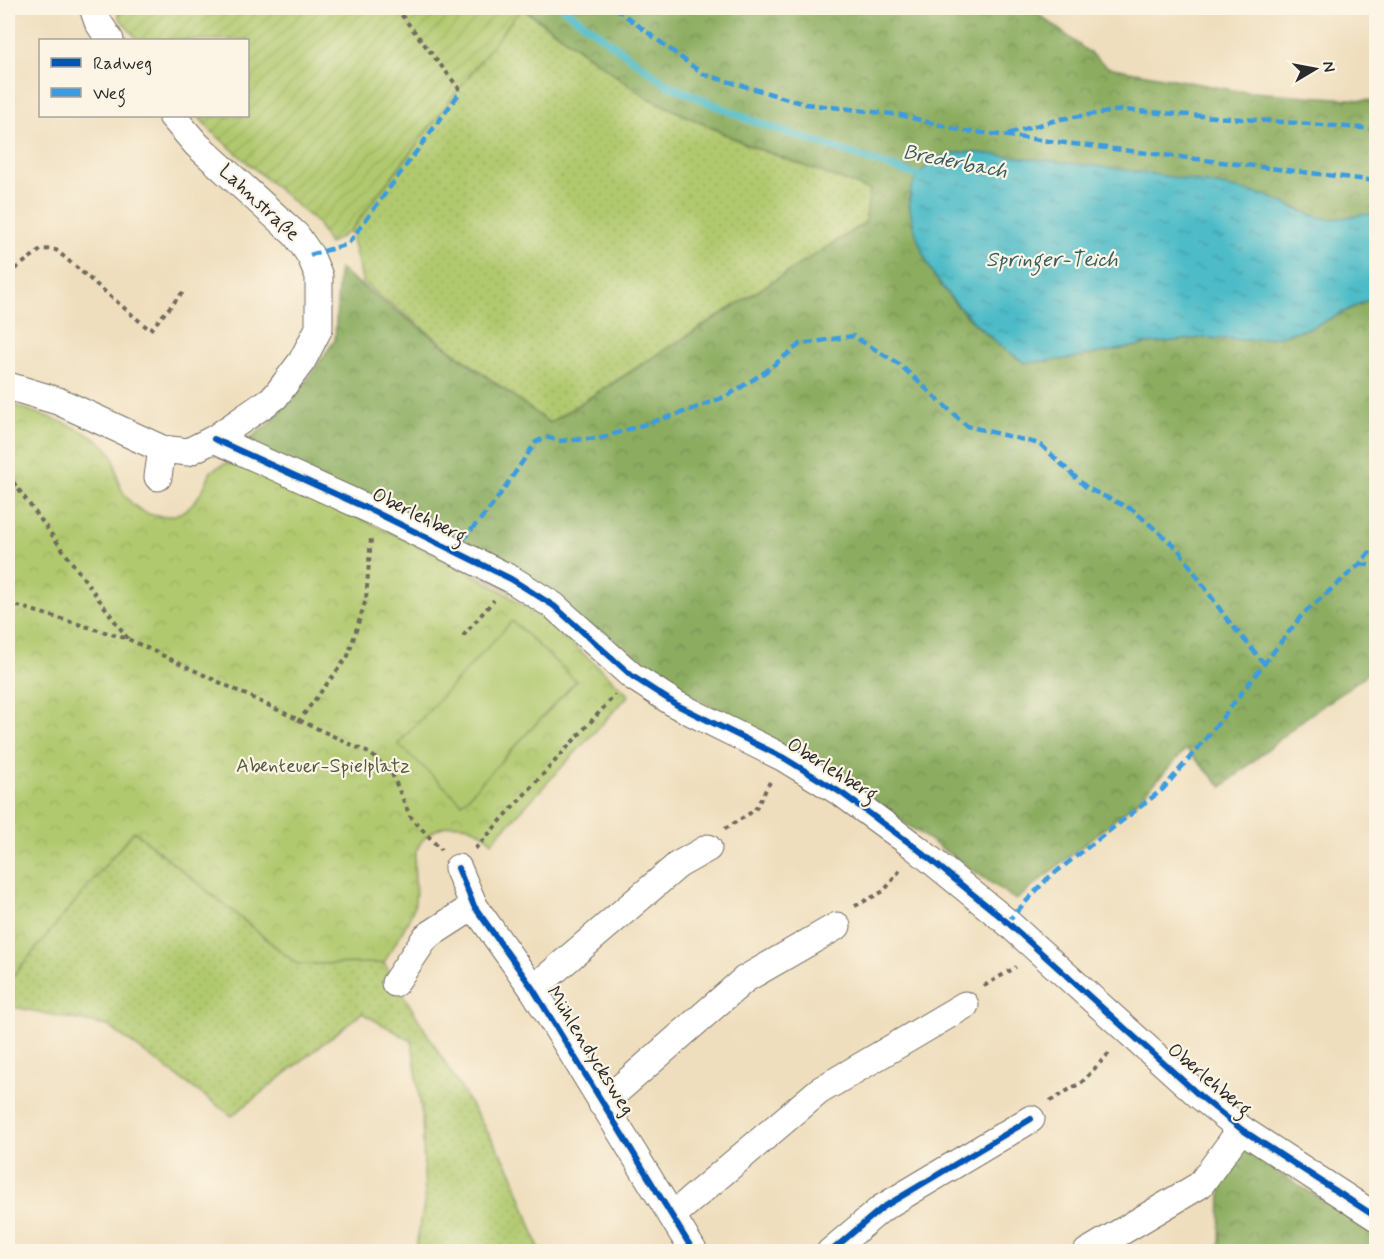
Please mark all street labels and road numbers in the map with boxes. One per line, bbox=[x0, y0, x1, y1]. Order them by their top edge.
street label: Lahnstraße bbox=[212, 158, 306, 248]
street label: Oberlehberg bbox=[366, 481, 471, 552]
street label: Oberlehberg bbox=[780, 731, 882, 810]
street label: Mühlendycksweg bbox=[539, 981, 641, 1121]
street label: Oberlehberg bbox=[1160, 1037, 1257, 1125]

